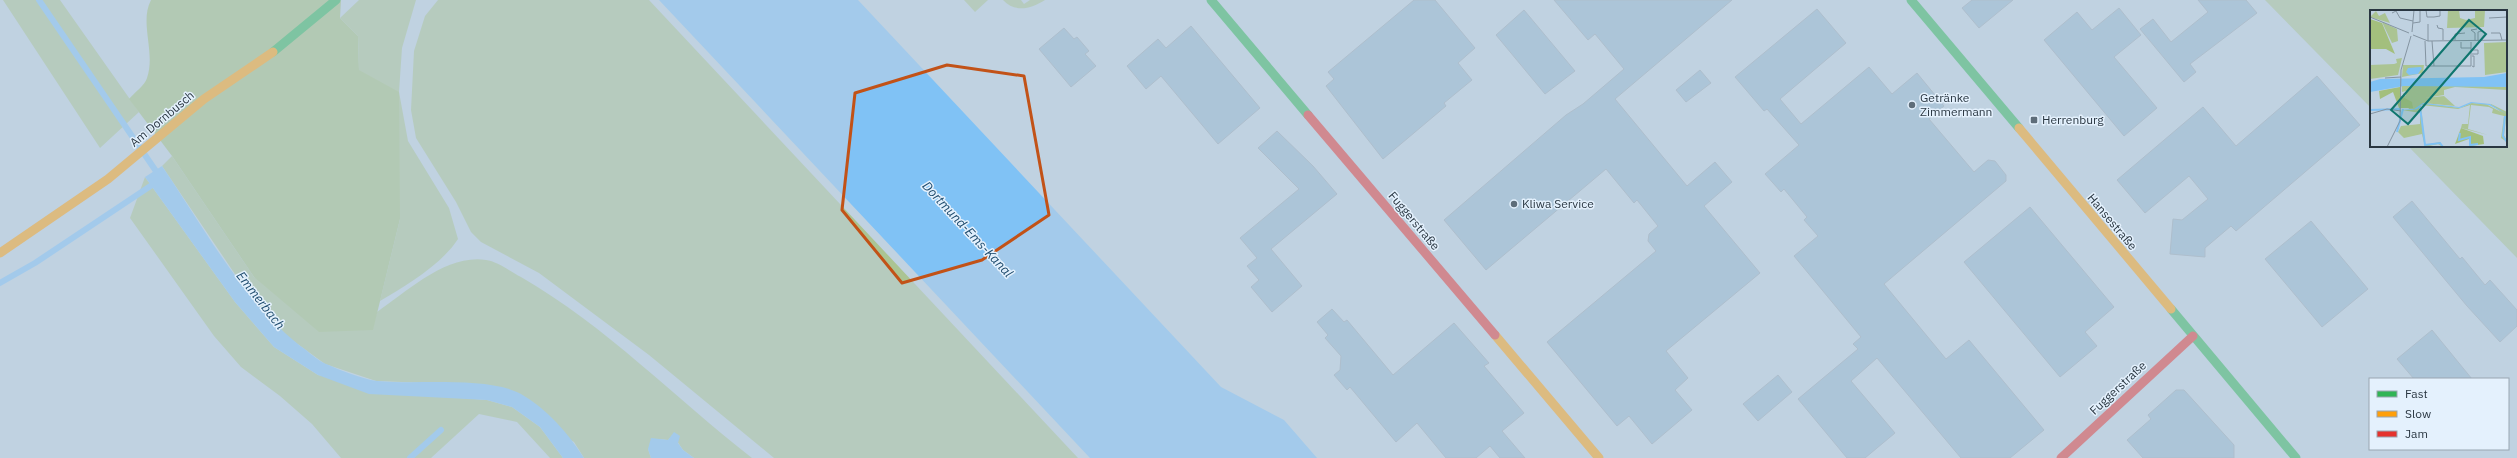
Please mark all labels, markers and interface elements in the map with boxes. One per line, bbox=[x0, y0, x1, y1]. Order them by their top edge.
inset map bbox=[2370, 10, 2507, 147]
street label: Am Dornbusch bbox=[126, 87, 197, 150]
place label: Getränke Zimmermann bbox=[1920, 90, 1992, 119]
marker: Getränke Zimmermann bbox=[1907, 100, 1917, 110]
place label: Herrenburg bbox=[2042, 112, 2104, 127]
marker: Herrenburg bbox=[2029, 115, 2039, 125]
water label: Dortmund-Ems-Kanal bbox=[919, 178, 1017, 281]
street label: Fuggerstraße bbox=[1386, 188, 1443, 253]
street label: Hansestraße bbox=[2084, 190, 2141, 253]
place label: Kliwa Service bbox=[1522, 196, 1594, 211]
marker: Kliwa Service bbox=[1509, 199, 1519, 209]
water label: Emmerbach bbox=[233, 268, 289, 333]
street label: Fuggerstraße bbox=[2086, 357, 2149, 418]
legend bbox=[2369, 378, 2509, 450]
text: Fast bbox=[2405, 386, 2428, 401]
text: Slow bbox=[2405, 406, 2431, 421]
text: Jam bbox=[2405, 426, 2428, 441]

